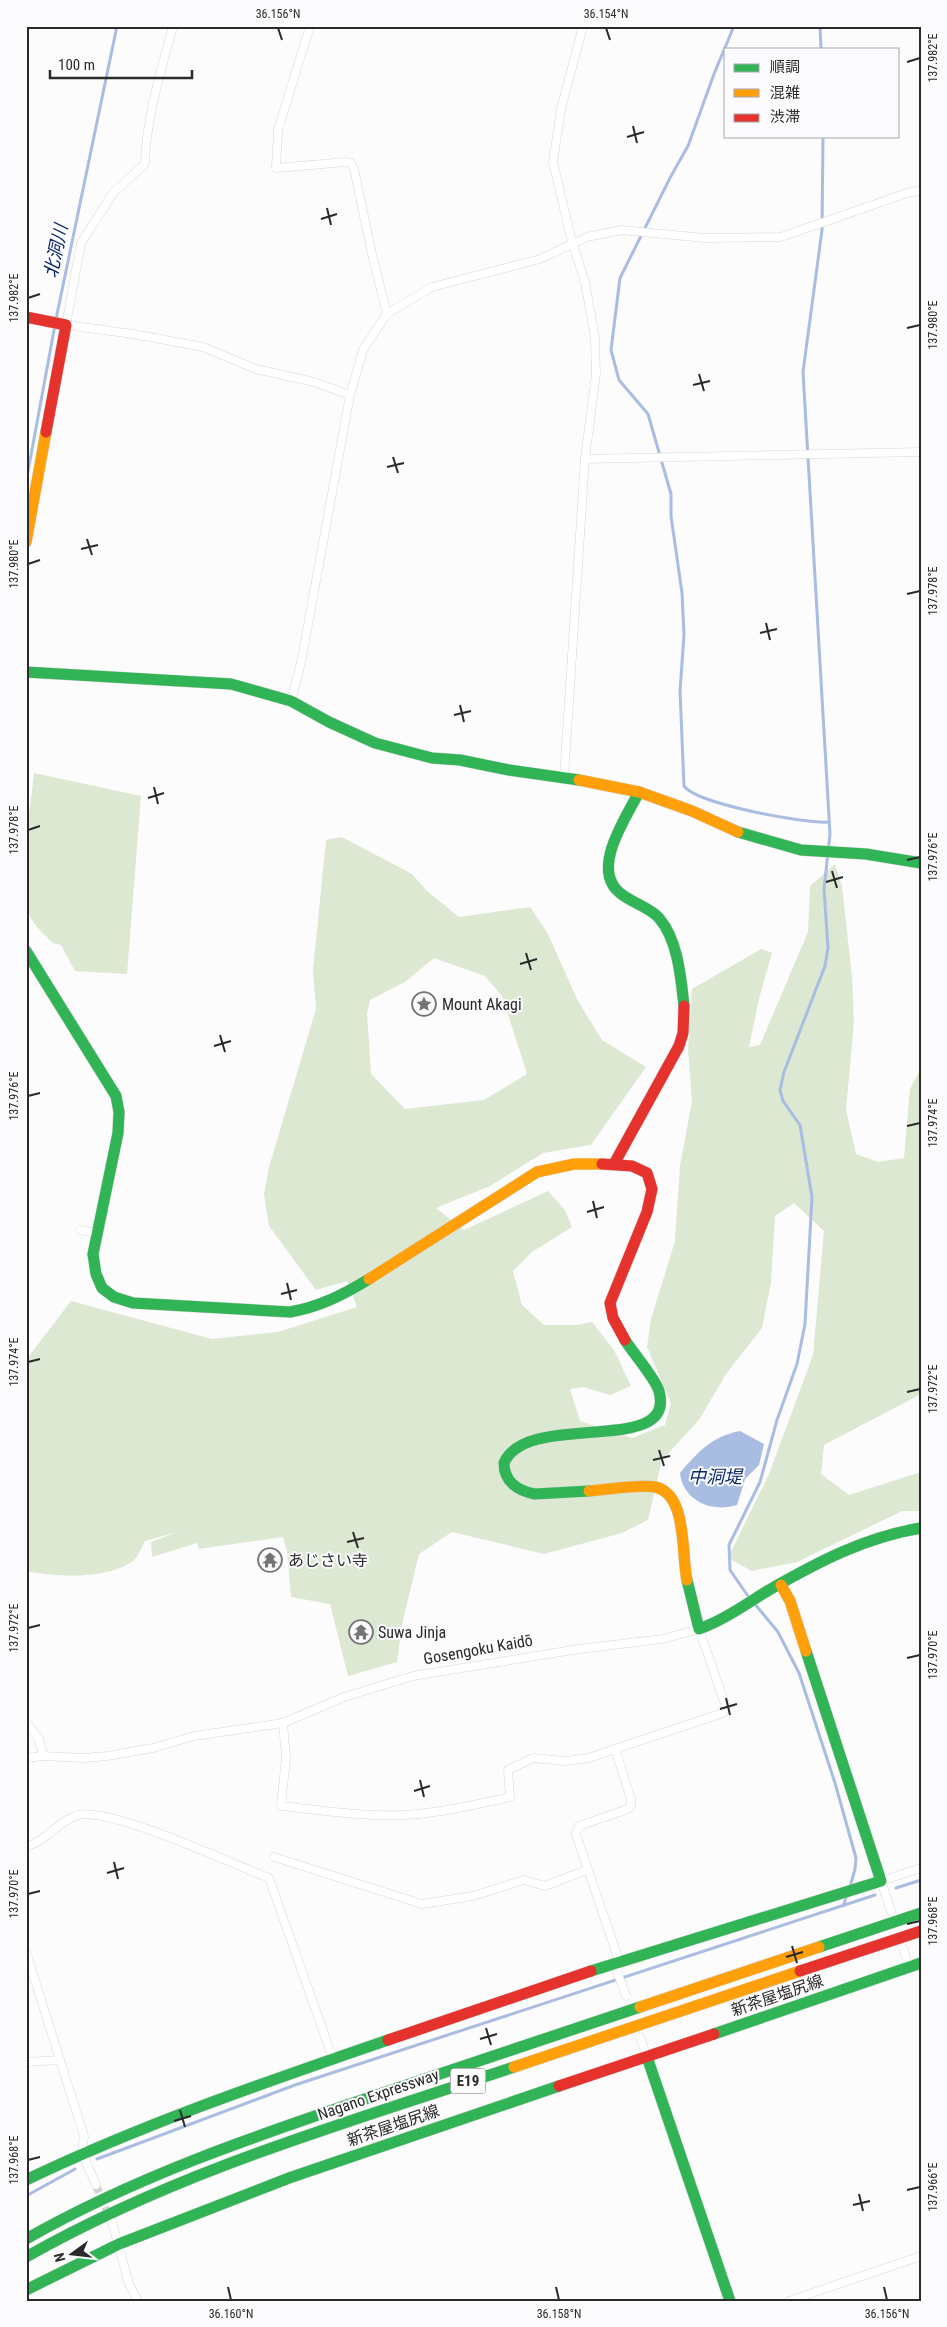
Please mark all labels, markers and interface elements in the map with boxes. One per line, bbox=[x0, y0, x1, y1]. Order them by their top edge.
text: 36.156°N bbox=[256, 7, 300, 21]
text: 36.154°N bbox=[584, 7, 628, 21]
text: 137.982°E bbox=[926, 33, 940, 83]
scale bar bbox=[50, 48, 192, 80]
legend bbox=[724, 48, 900, 138]
text: 100 m bbox=[58, 56, 95, 74]
text: 順調 bbox=[770, 58, 800, 76]
text: 混雑 bbox=[770, 84, 800, 102]
text: 渋滞 bbox=[770, 108, 800, 126]
water label: 北洞川 bbox=[40, 220, 72, 279]
text: 137.982°E bbox=[7, 273, 21, 323]
text: 137.980°E bbox=[926, 300, 940, 350]
text: 137.980°E bbox=[7, 539, 21, 589]
text: 137.978°E bbox=[926, 566, 940, 616]
text: 137.978°E bbox=[7, 805, 21, 855]
text: 137.976°E bbox=[926, 832, 940, 882]
place icon: Mount Akagi bbox=[411, 991, 437, 1017]
place label: Mount Akagi bbox=[442, 995, 522, 1014]
text: 137.976°E bbox=[7, 1071, 21, 1121]
text: 137.974°E bbox=[926, 1098, 940, 1148]
text: 137.974°E bbox=[7, 1337, 21, 1387]
text: 137.972°E bbox=[926, 1364, 940, 1414]
water label: 中洞堤 bbox=[688, 1466, 744, 1487]
temple icon: あじさい寺 bbox=[257, 1547, 283, 1573]
place label: あじさい寺 bbox=[288, 1551, 368, 1570]
text: 137.972°E bbox=[7, 1603, 21, 1653]
temple icon: Suwa Jinja bbox=[348, 1619, 374, 1645]
place label: Suwa Jinja bbox=[378, 1623, 446, 1642]
text: 137.970°E bbox=[926, 1630, 940, 1680]
street label: Gosengoku Kaidō bbox=[422, 1631, 534, 1668]
text: 137.970°E bbox=[7, 1869, 21, 1919]
text: 137.968°E bbox=[926, 1896, 940, 1946]
street label: 新茶屋塩尻線 bbox=[729, 1971, 826, 2020]
street label: Nagano Expressway bbox=[315, 2065, 442, 2124]
road number: E19 bbox=[450, 2068, 486, 2094]
street label: 新茶屋塩尻線 bbox=[345, 2101, 442, 2150]
text: 137.968°E bbox=[7, 2135, 21, 2185]
text: 137.966°E bbox=[926, 2162, 940, 2212]
north arrow bbox=[48, 2230, 98, 2280]
text: N bbox=[51, 2251, 68, 2264]
text: 36.160°N bbox=[209, 2307, 253, 2321]
text: 36.158°N bbox=[537, 2307, 581, 2321]
text: 36.156°N bbox=[865, 2307, 909, 2321]

